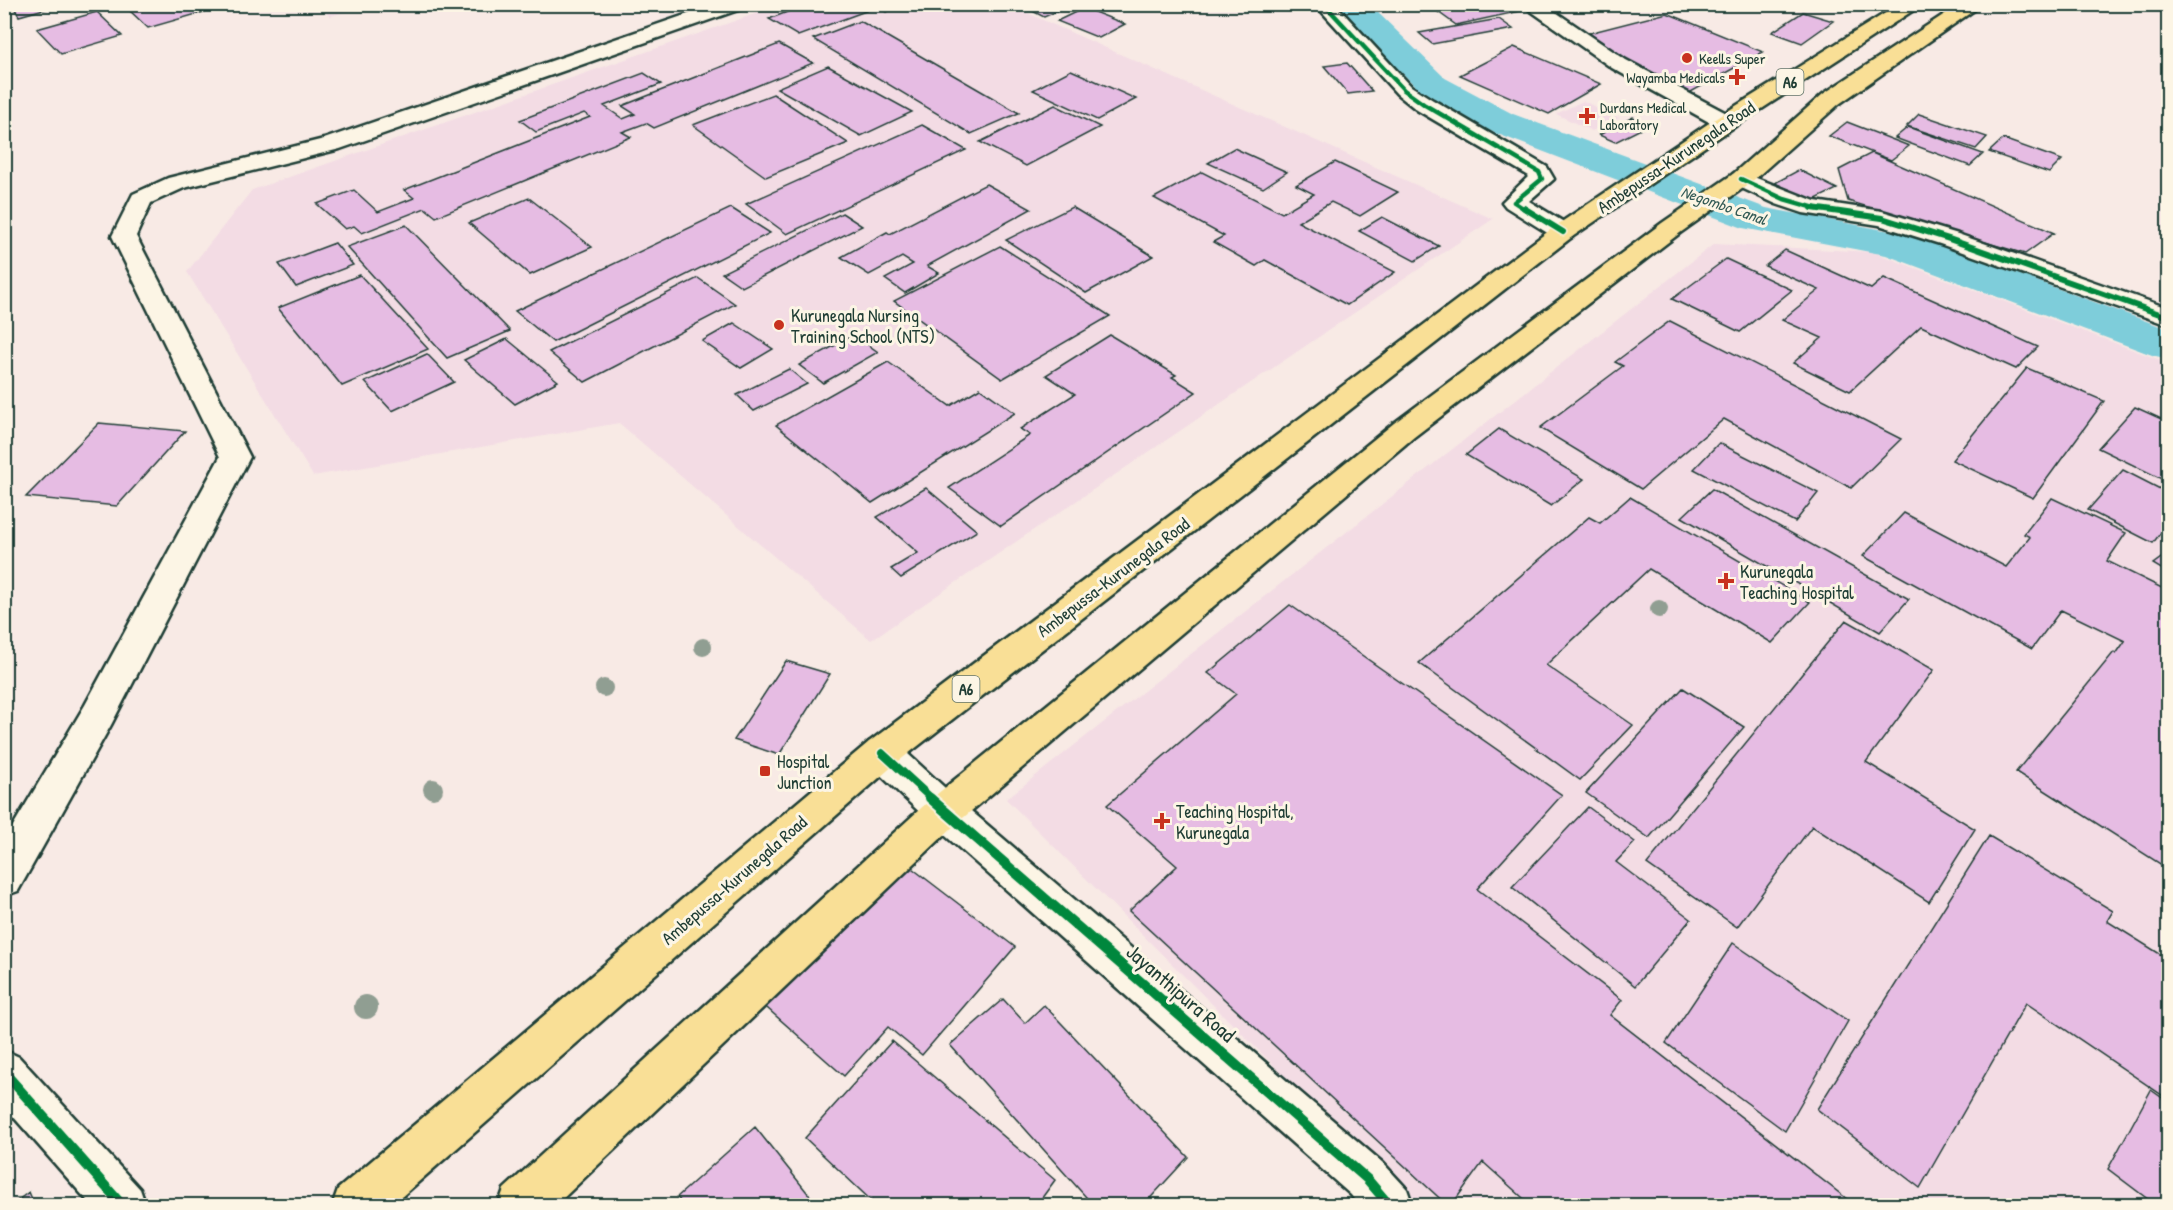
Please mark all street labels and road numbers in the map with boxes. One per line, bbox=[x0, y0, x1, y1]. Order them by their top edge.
road number: A6 bbox=[1776, 69, 1804, 95]
street label: Ambepussa-Kurunegala Road bbox=[1592, 95, 1760, 219]
street label: Ambepussa-Kurunegala Road bbox=[1031, 511, 1195, 643]
road number: A6 bbox=[952, 676, 980, 702]
street label: Ambepussa-Kurunegala Road bbox=[656, 810, 812, 950]
street label: Jayanthipura Road bbox=[1120, 937, 1242, 1049]

